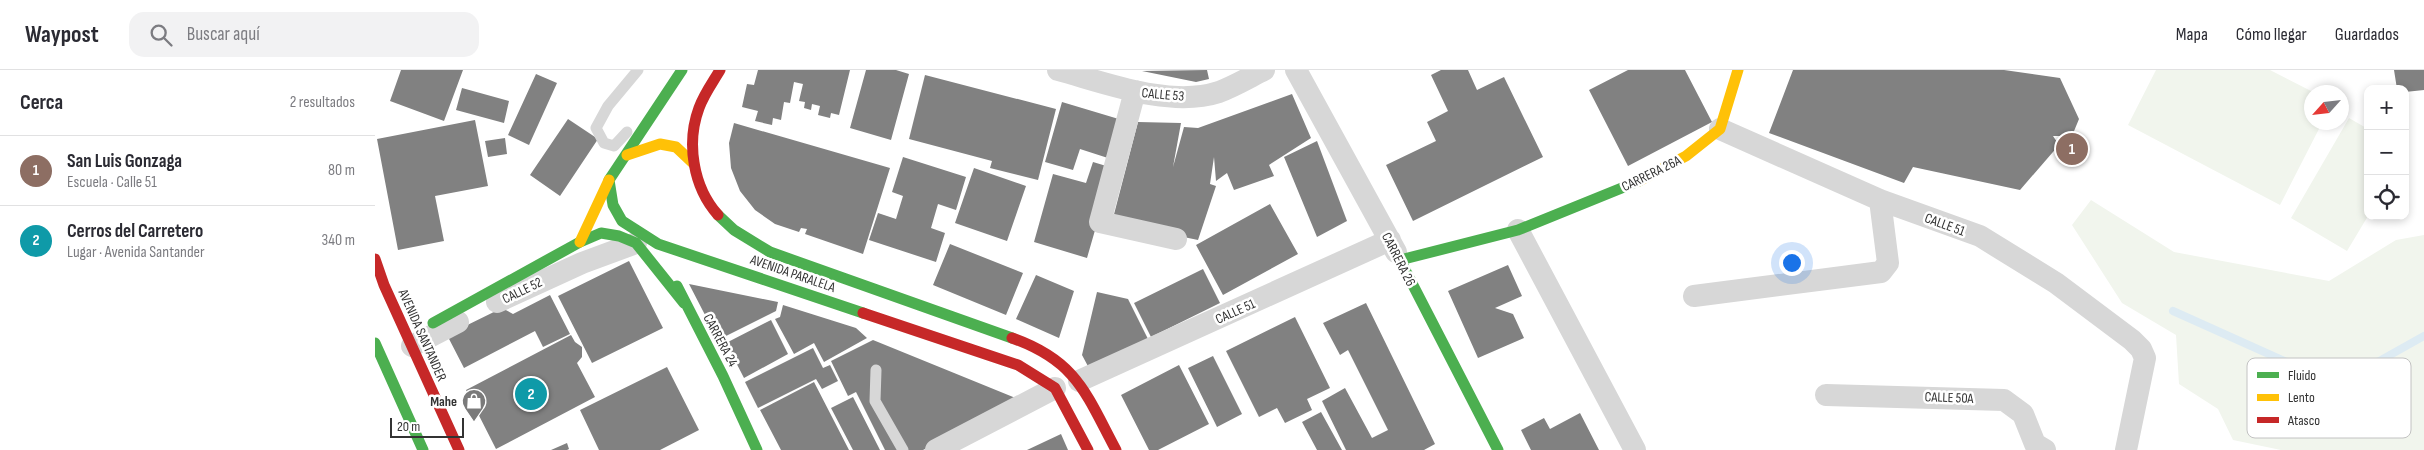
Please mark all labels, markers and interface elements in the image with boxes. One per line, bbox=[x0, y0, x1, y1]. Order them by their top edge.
search box bbox=[129, 12, 479, 57]
text: Waypost bbox=[25, 20, 99, 49]
icon: search bbox=[147, 21, 175, 49]
text: Buscar aquí bbox=[187, 23, 260, 46]
text: Mapa bbox=[2176, 24, 2208, 45]
text: Cómo llegar bbox=[2236, 24, 2307, 45]
text: Guardados bbox=[2335, 24, 2399, 45]
street label: CALLE 53 bbox=[1141, 84, 1185, 105]
north arrow bbox=[2304, 85, 2349, 130]
map controls bbox=[2364, 85, 2409, 220]
button: + bbox=[2364, 85, 2409, 130]
text: Cerca bbox=[20, 90, 63, 115]
text: 2 resultados bbox=[290, 93, 355, 112]
pin: 1 bbox=[2056, 130, 2088, 168]
button: − bbox=[2364, 130, 2409, 175]
text: San Luis Gonzaga bbox=[67, 150, 182, 173]
street label: CARRERA 26A bbox=[1619, 151, 1685, 195]
text: 1 bbox=[33, 161, 39, 180]
text: 80 m bbox=[328, 161, 355, 180]
text: Escuela · Calle 51 bbox=[67, 173, 157, 192]
button: locate bbox=[2364, 175, 2409, 220]
street label: CALLE 51 bbox=[1922, 209, 1967, 240]
text: Cerros del Carretero bbox=[67, 220, 203, 243]
street label: CARRERA 26 bbox=[1378, 230, 1419, 289]
text: 2 bbox=[32, 231, 40, 250]
text: 340 m bbox=[322, 231, 355, 250]
text: Lugar · Avenida Santander bbox=[67, 243, 205, 262]
your location bbox=[1779, 250, 1805, 276]
street label: AVENIDA PARALELA bbox=[747, 251, 839, 296]
street label: CALLE 52 bbox=[499, 273, 545, 307]
street label: AVENIDA SANTANDER bbox=[394, 286, 451, 384]
street label: CALLE 51 bbox=[1213, 295, 1258, 328]
street label: CARRERA 24 bbox=[700, 311, 742, 370]
legend bbox=[2247, 358, 2411, 438]
text: Fluido bbox=[2288, 367, 2316, 384]
pin: 2 bbox=[515, 375, 547, 413]
shop icon: Mahe bbox=[461, 388, 487, 422]
street label: CALLE 50A bbox=[1924, 388, 1975, 407]
text: Lento bbox=[2288, 389, 2315, 406]
place label: Mahe bbox=[430, 393, 457, 410]
text: Atasco bbox=[2287, 412, 2320, 429]
scale bar bbox=[390, 415, 464, 438]
text: 20 m bbox=[397, 418, 420, 435]

